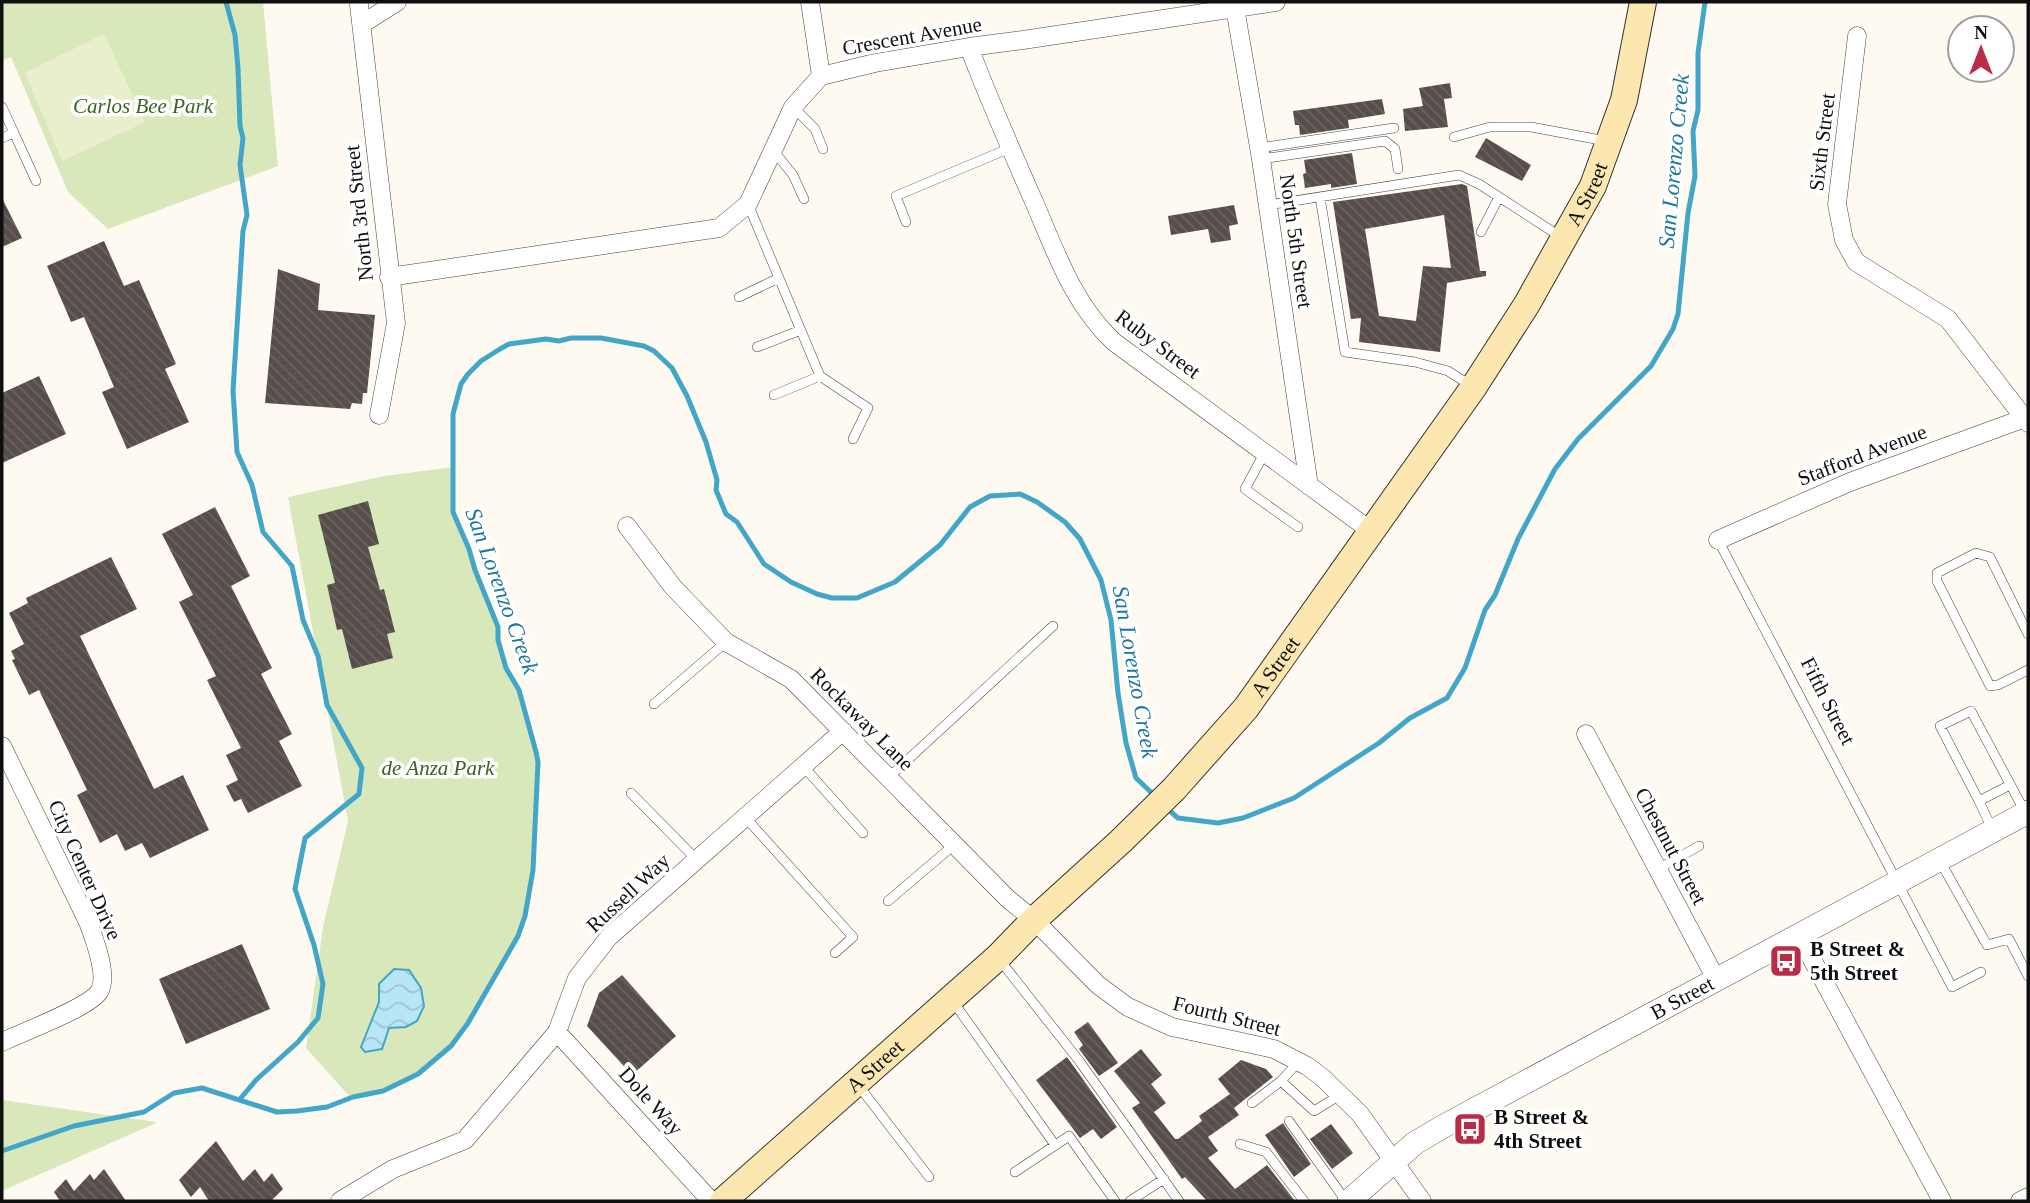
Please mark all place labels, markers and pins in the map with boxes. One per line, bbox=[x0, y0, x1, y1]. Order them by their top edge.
place label: B Street & 5th Street bbox=[1810, 937, 1905, 985]
bus stop icon: B Street & 5th Street bbox=[1767, 942, 1805, 980]
place label: B Street & 4th Street bbox=[1494, 1105, 1589, 1153]
bus stop icon: B Street & 4th Street bbox=[1451, 1110, 1489, 1148]

